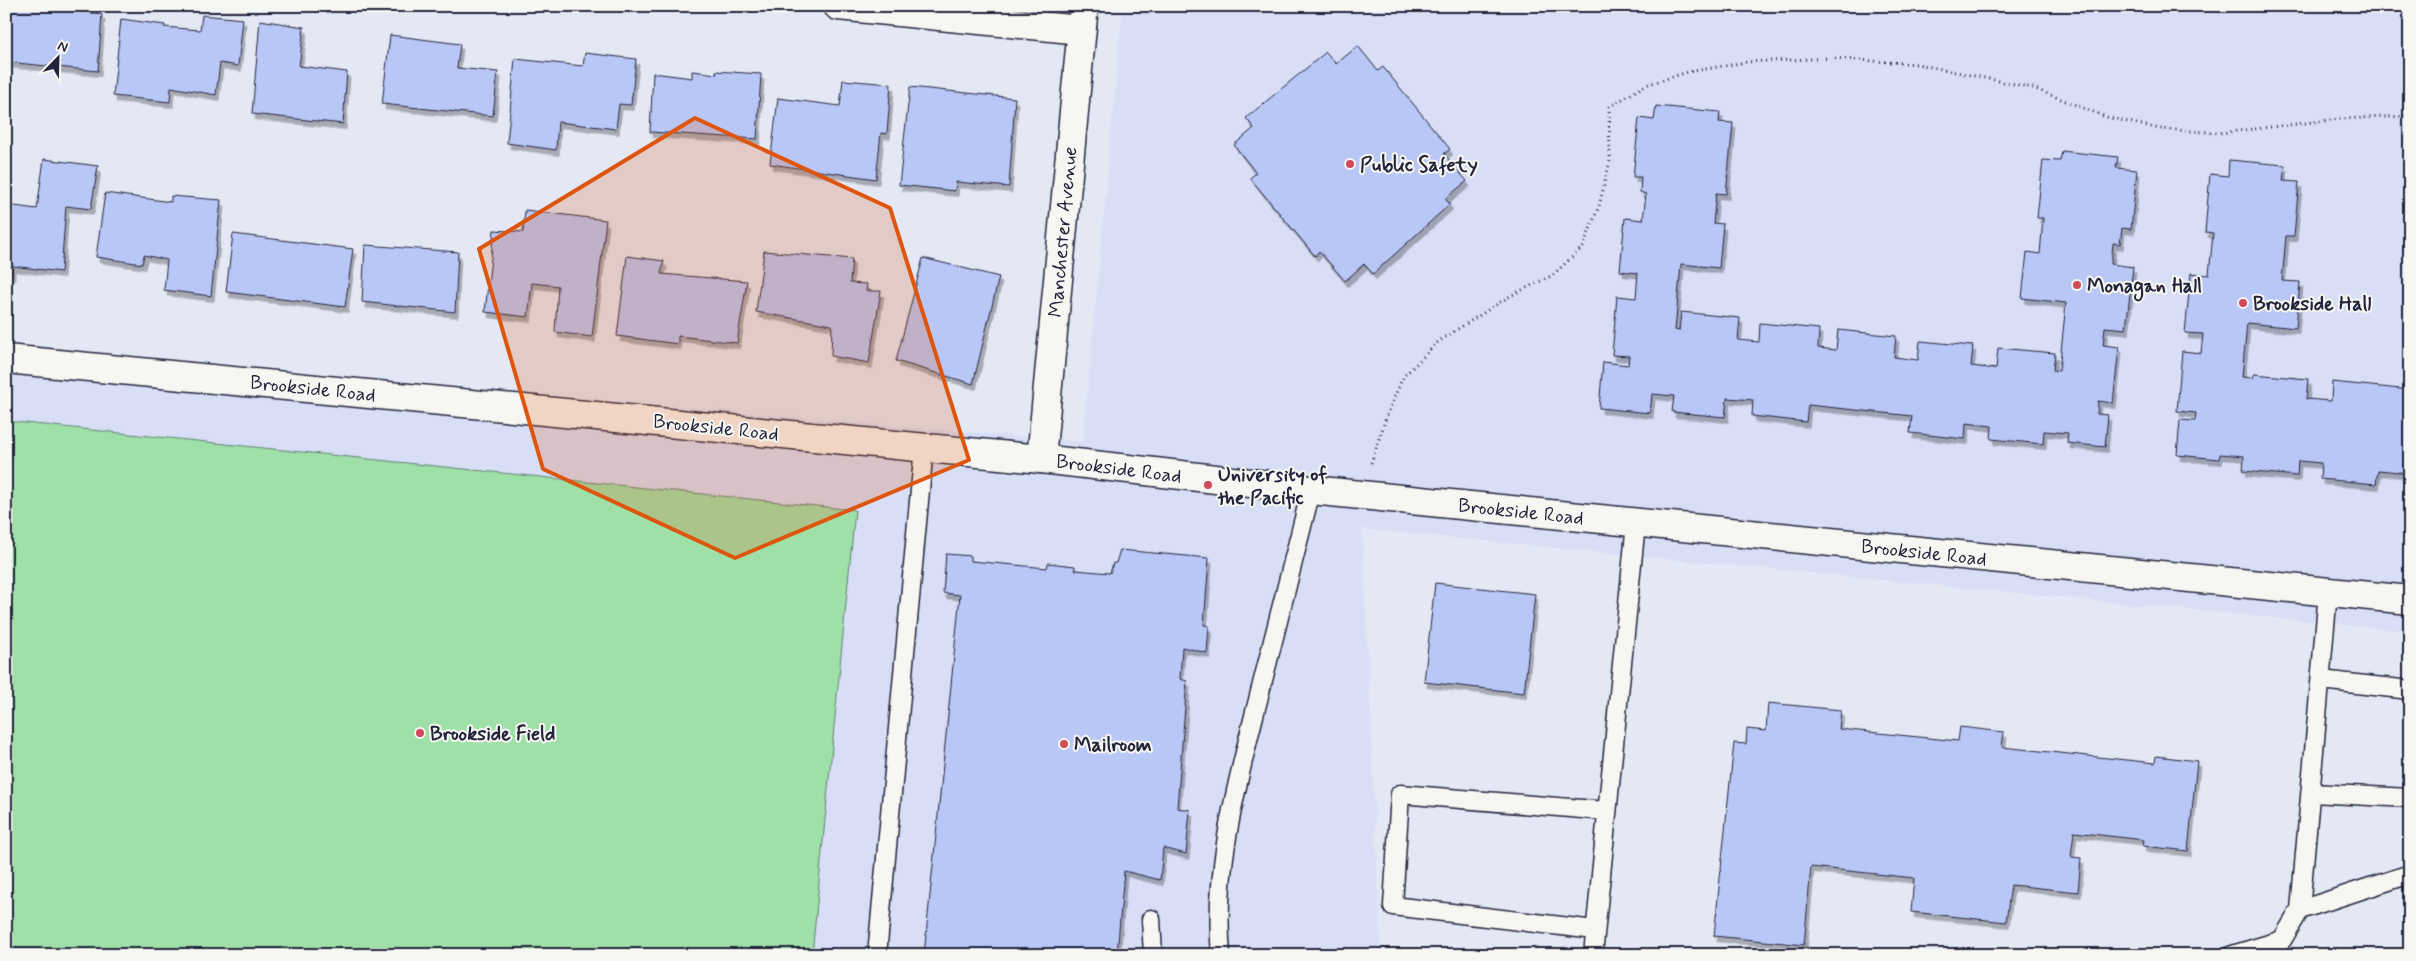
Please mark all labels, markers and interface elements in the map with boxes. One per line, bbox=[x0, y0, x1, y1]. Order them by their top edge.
north arrow bbox=[32, 32, 82, 82]
text: N bbox=[55, 37, 70, 57]
street label: Manchester Avenue bbox=[1043, 146, 1084, 319]
place label: Public Safety bbox=[1360, 152, 1478, 179]
marker: Public Safety bbox=[1344, 158, 1356, 170]
place label: Monagan Hall bbox=[2087, 273, 2202, 302]
marker: Monagan Hall bbox=[2071, 279, 2083, 291]
place label: Brookside Hall bbox=[2253, 291, 2371, 318]
marker: Brookside Hall bbox=[2237, 297, 2249, 309]
street label: Brookside Road bbox=[249, 369, 377, 410]
street label: Brookside Road bbox=[652, 408, 780, 449]
street label: Brookside Road bbox=[1055, 448, 1183, 491]
place label: University of the Pacific bbox=[1217, 462, 1327, 512]
marker: University of the Pacific bbox=[1202, 479, 1214, 491]
street label: Brookside Road bbox=[1457, 492, 1585, 533]
street label: Brookside Road bbox=[1860, 533, 1988, 574]
place label: Brookside Field bbox=[430, 721, 555, 748]
marker: Brookside Field bbox=[414, 727, 426, 739]
place label: Mailroom bbox=[1074, 732, 1152, 759]
marker: Mailroom bbox=[1058, 738, 1070, 750]

